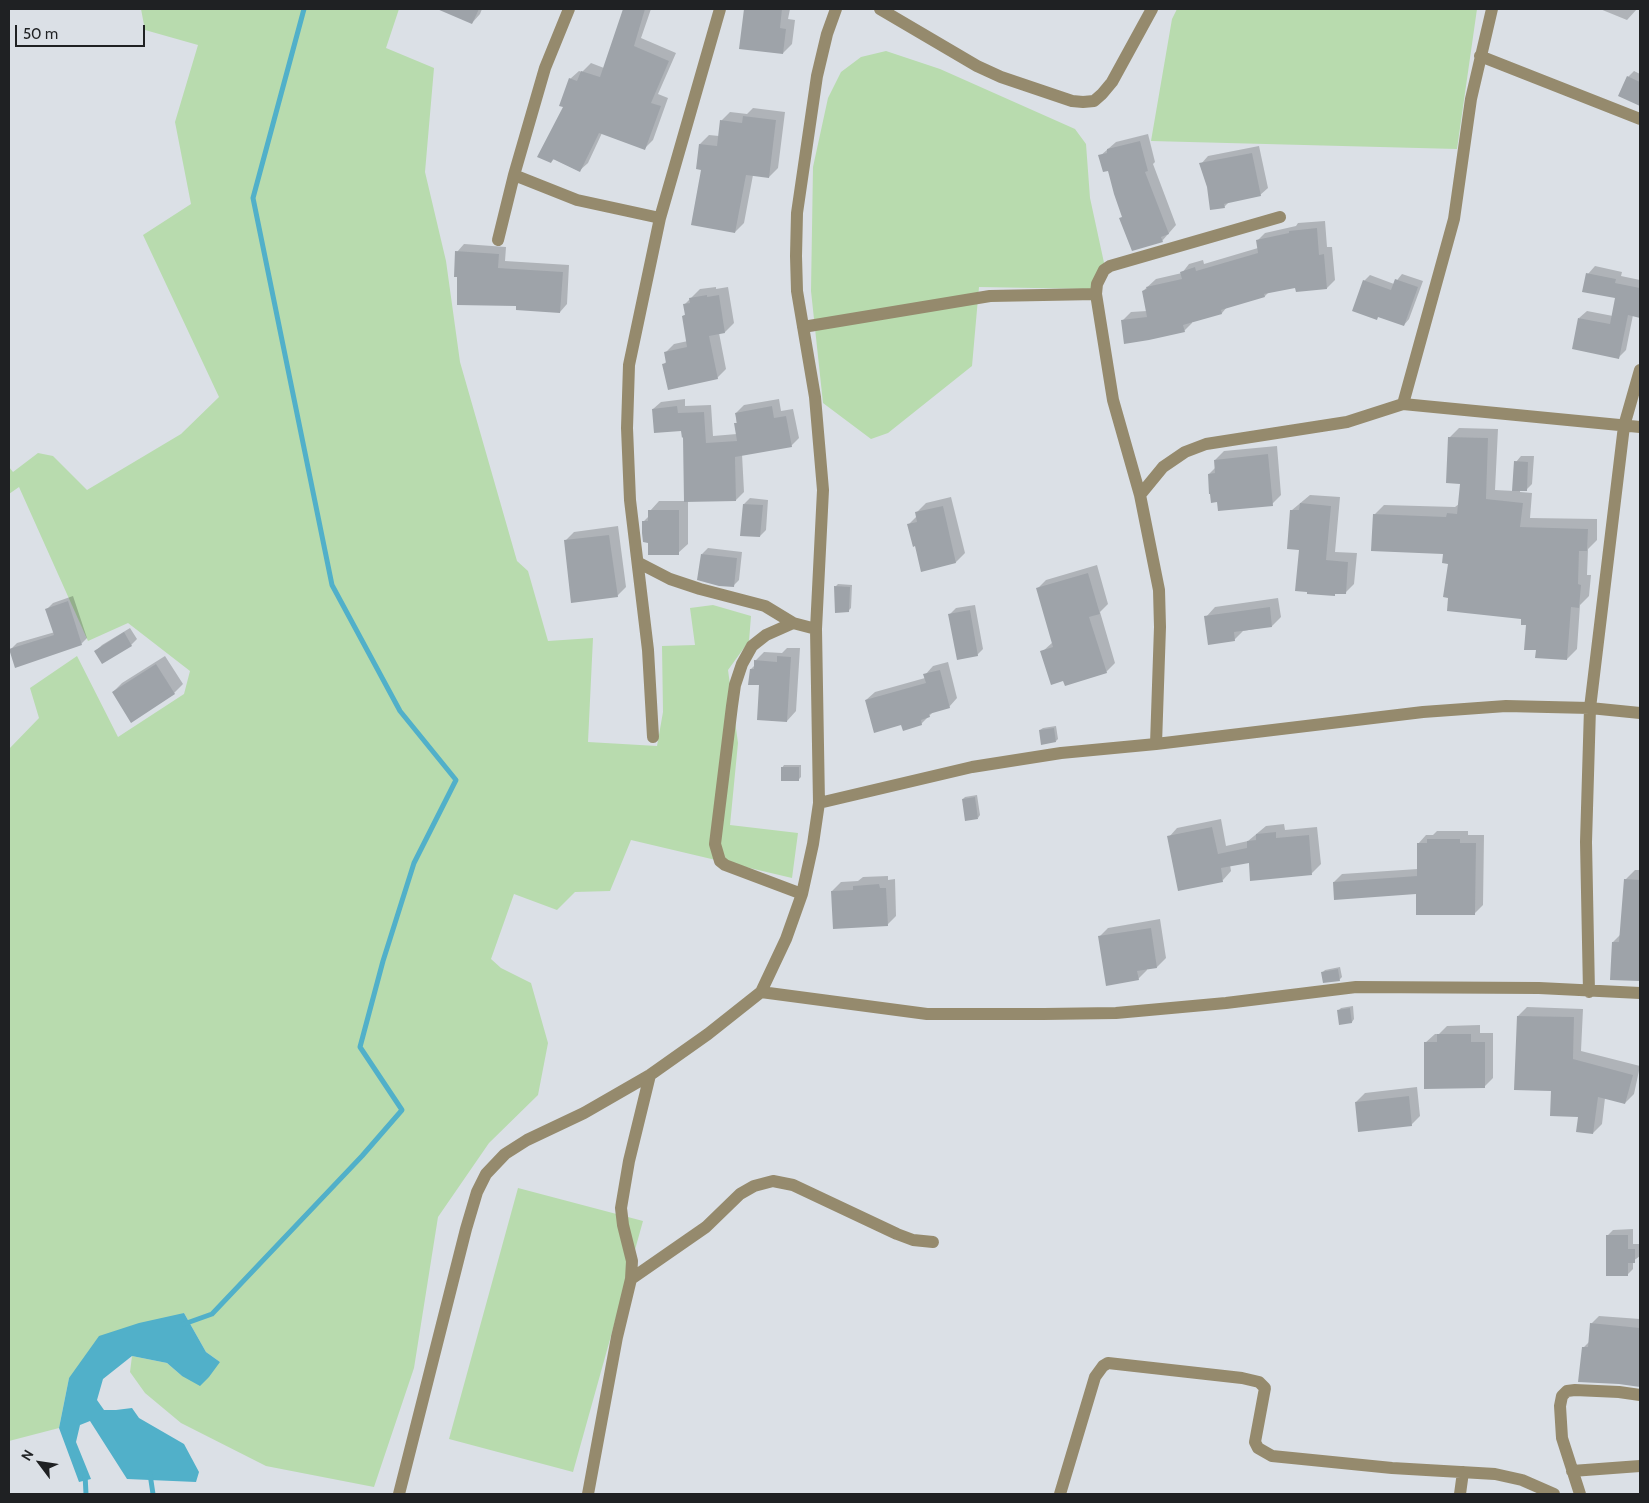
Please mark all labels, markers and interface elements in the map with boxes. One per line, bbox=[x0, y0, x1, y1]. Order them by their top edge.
scale bar bbox=[18, 15, 148, 47]
text: 50 m bbox=[23, 25, 58, 43]
north arrow bbox=[15, 1438, 65, 1488]
text: N bbox=[17, 1446, 37, 1464]

